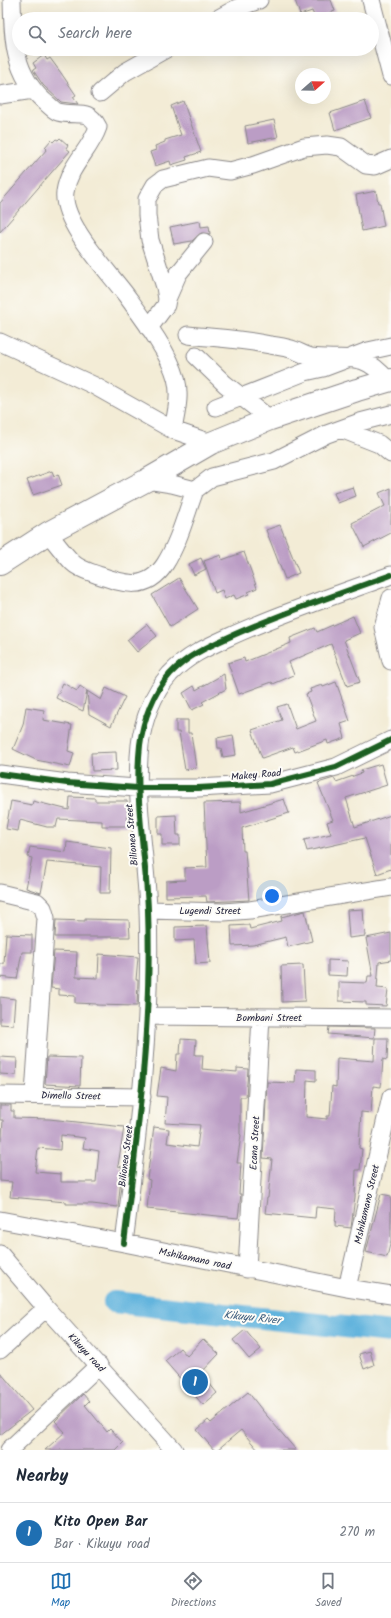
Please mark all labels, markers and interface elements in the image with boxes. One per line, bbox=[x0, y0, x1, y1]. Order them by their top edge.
search box bbox=[12, 12, 379, 56]
text: Search here bbox=[58, 22, 132, 46]
icon: search bbox=[26, 23, 48, 45]
north arrow bbox=[295, 68, 331, 104]
street label: Makey Road bbox=[230, 765, 283, 785]
street label: Bilionea Street bbox=[121, 803, 143, 866]
your location bbox=[262, 886, 282, 906]
street label: Lugendi Street bbox=[179, 903, 241, 919]
street label: Bombani Street bbox=[236, 1010, 302, 1026]
street label: Dimello Street bbox=[41, 1087, 101, 1105]
street label: Ecana Street bbox=[246, 1115, 264, 1171]
street label: Bilionea Street bbox=[114, 1124, 138, 1188]
street label: Mshikamano Street bbox=[350, 1163, 384, 1246]
street label: Mshikamano road bbox=[157, 1244, 233, 1275]
water label: Kikuyu River bbox=[223, 1306, 283, 1330]
street label: Kikuyu road bbox=[64, 1329, 109, 1377]
pin: 1 bbox=[182, 1367, 208, 1397]
text: Nearby bbox=[16, 1463, 68, 1490]
text: Kito Open Bar bbox=[54, 1510, 148, 1534]
text: 1 bbox=[27, 1522, 31, 1543]
text: 270 m bbox=[339, 1522, 375, 1543]
text: Bar · Kikuyu road bbox=[54, 1534, 150, 1555]
tab: Map bbox=[50, 1570, 72, 1612]
tab: Directions bbox=[171, 1570, 216, 1612]
tab: Saved bbox=[315, 1570, 341, 1612]

